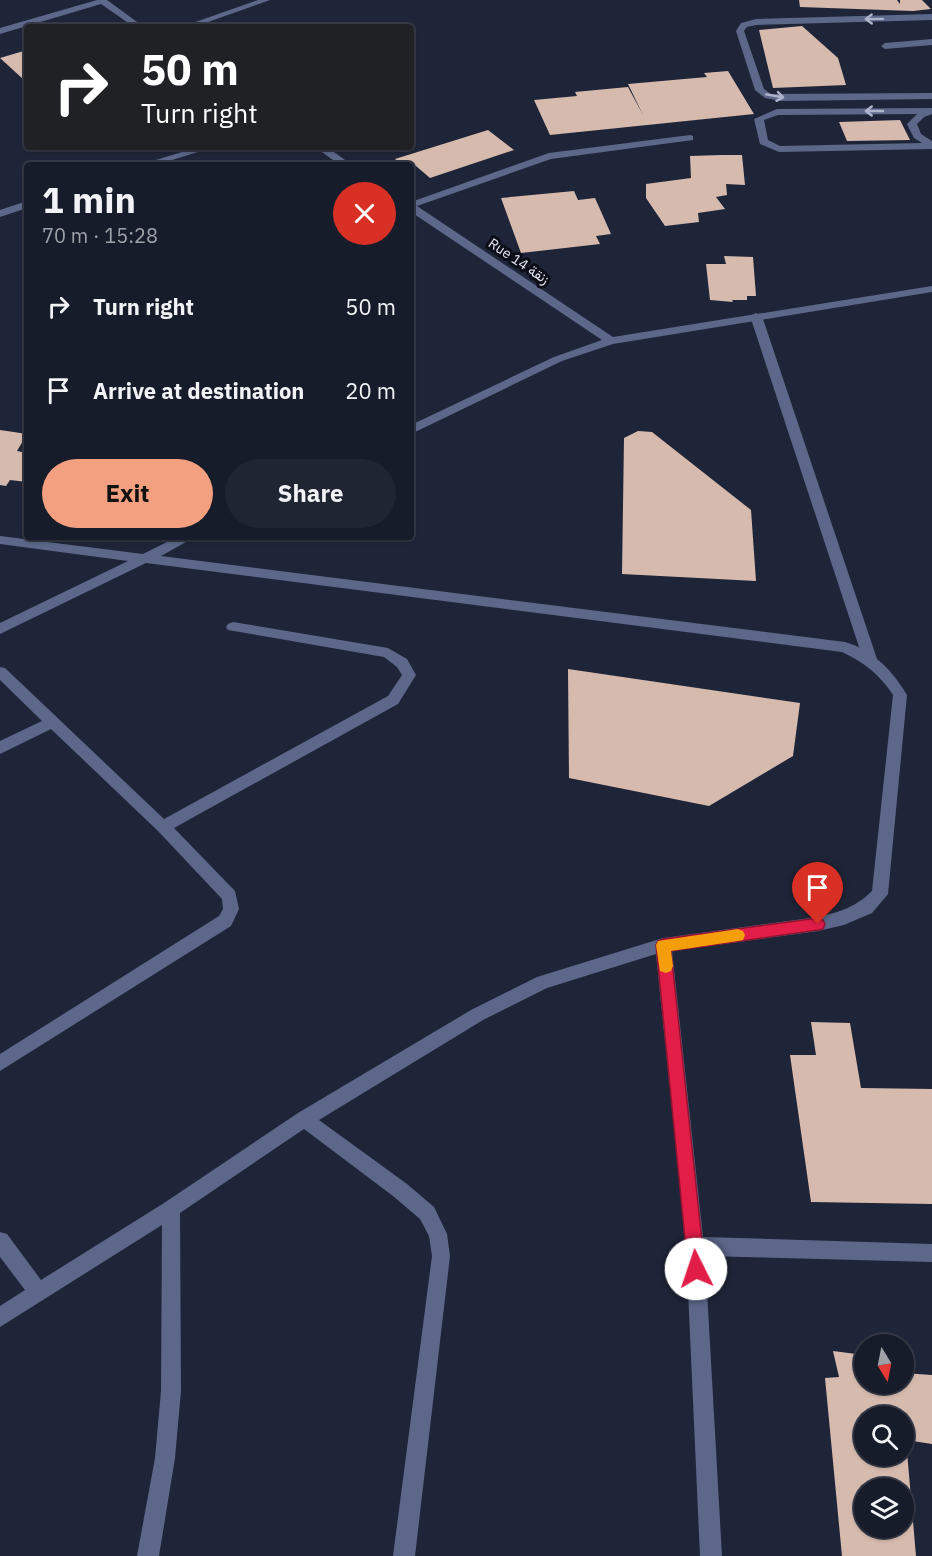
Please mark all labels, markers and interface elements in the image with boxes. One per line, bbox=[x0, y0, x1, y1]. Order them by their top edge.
one-way arrow bbox=[864, 14, 884, 25]
text: 50 m bbox=[141, 42, 239, 97]
icon: right bbox=[42, 48, 120, 126]
one-way arrow bbox=[765, 91, 784, 102]
text: Turn right bbox=[141, 95, 258, 130]
one-way arrow bbox=[864, 105, 884, 117]
text: 1 min bbox=[42, 176, 136, 223]
button: close bbox=[333, 182, 396, 245]
text: 70 m · 15:28 bbox=[42, 222, 158, 249]
street label: Rue 14 زنقة bbox=[485, 234, 553, 288]
icon: right bbox=[42, 290, 75, 323]
text: Turn right bbox=[93, 292, 194, 321]
text: 50 m bbox=[345, 292, 396, 321]
icon: arrive bbox=[42, 374, 75, 407]
text: Arrive at destination bbox=[93, 376, 304, 405]
text: 20 m bbox=[345, 376, 396, 405]
button: Exit bbox=[42, 459, 213, 528]
button: Share bbox=[225, 459, 396, 528]
pin bbox=[792, 862, 843, 924]
icon: arrive bbox=[801, 871, 834, 904]
position arrow bbox=[664, 1237, 728, 1301]
north arrow bbox=[854, 1334, 914, 1394]
map controls bbox=[854, 1334, 914, 1538]
button: search bbox=[854, 1406, 914, 1466]
button: layers bbox=[854, 1478, 914, 1538]

